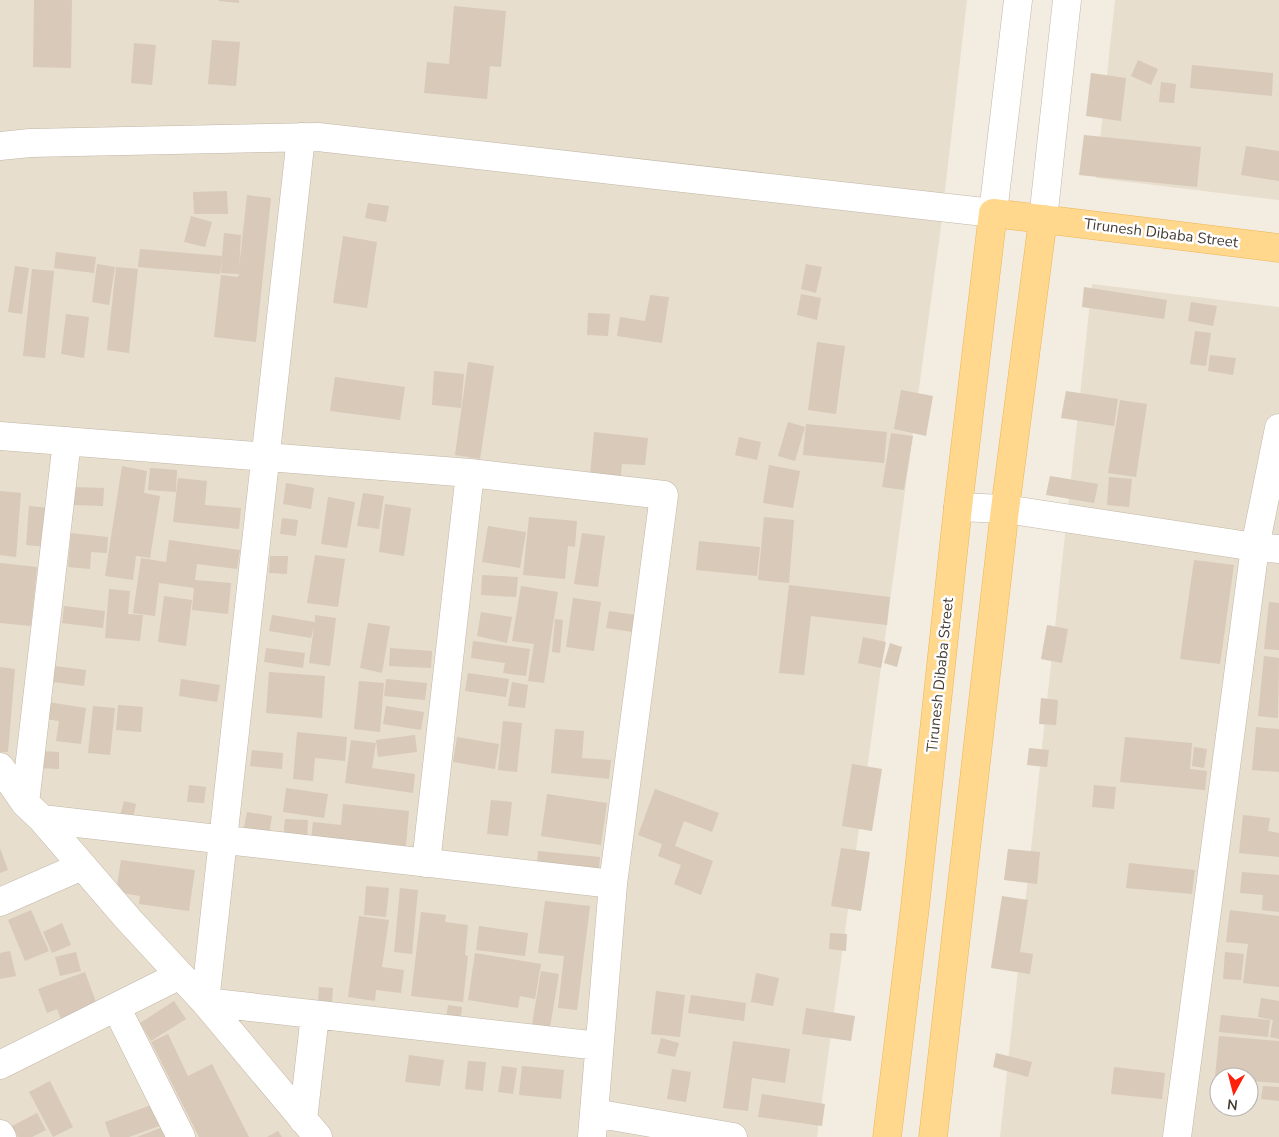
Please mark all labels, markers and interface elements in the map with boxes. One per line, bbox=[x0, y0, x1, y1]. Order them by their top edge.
street label: Tirunesh Dibaba Street bbox=[1083, 214, 1240, 252]
street label: Tirunesh Dibaba Street bbox=[922, 596, 958, 753]
north arrow bbox=[1209, 1067, 1259, 1117]
text: N bbox=[1226, 1094, 1239, 1114]

